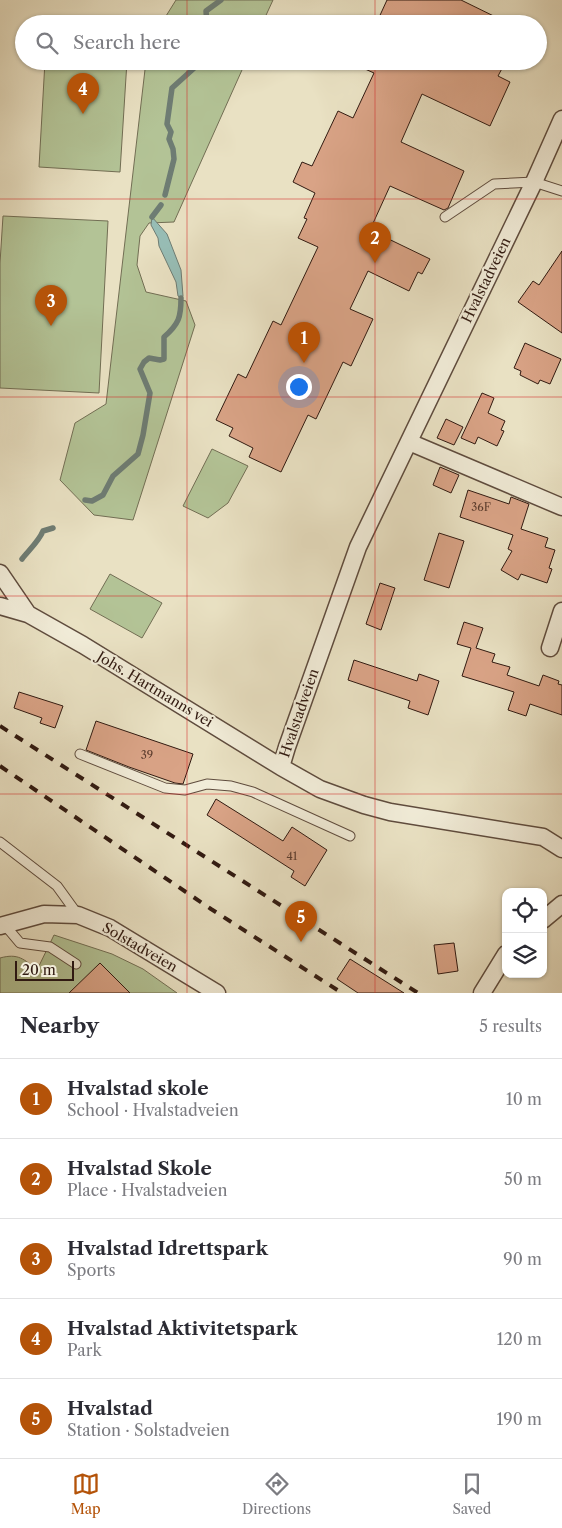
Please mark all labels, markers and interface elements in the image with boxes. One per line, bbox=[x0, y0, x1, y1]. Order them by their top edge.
search box bbox=[15, 15, 547, 70]
icon: search bbox=[33, 29, 61, 57]
text: Search here bbox=[73, 31, 181, 54]
pin: 4 bbox=[67, 73, 99, 114]
pin: 2 bbox=[359, 222, 391, 263]
street label: Hvalstadveien bbox=[458, 234, 515, 326]
pin: 3 bbox=[35, 285, 67, 326]
pin: 1 bbox=[288, 322, 320, 363]
your location bbox=[286, 374, 312, 400]
house number: 36F bbox=[471, 500, 491, 514]
street label: Johs. Hartmanns vei bbox=[92, 646, 216, 731]
street label: Hvalstadveien bbox=[275, 666, 323, 760]
house number: 39 bbox=[141, 748, 153, 762]
house number: 41 bbox=[287, 849, 298, 863]
map controls bbox=[502, 888, 547, 978]
button: locate bbox=[502, 888, 547, 933]
pin: 5 bbox=[285, 901, 317, 942]
street label: Solstadveien bbox=[99, 918, 181, 976]
button: layers bbox=[502, 933, 547, 978]
scale bar bbox=[15, 958, 74, 981]
text: 20 m bbox=[22, 961, 56, 979]
text: Nearby bbox=[20, 1013, 99, 1038]
text: 5 results bbox=[479, 1016, 542, 1036]
text: Hvalstad skole bbox=[67, 1077, 209, 1100]
text: 1 bbox=[32, 1089, 40, 1109]
text: 10 m bbox=[506, 1089, 542, 1109]
text: School · Hvalstadveien bbox=[67, 1100, 239, 1120]
text: Hvalstad Skole bbox=[67, 1157, 212, 1180]
text: 2 bbox=[31, 1169, 41, 1189]
text: 50 m bbox=[504, 1169, 542, 1189]
text: Place · Hvalstadveien bbox=[67, 1180, 227, 1200]
text: Hvalstad Idrettspark bbox=[67, 1237, 268, 1260]
text: 3 bbox=[31, 1249, 41, 1269]
text: 90 m bbox=[503, 1249, 542, 1269]
text: Sports bbox=[67, 1260, 116, 1280]
text: Hvalstad Aktivitetspark bbox=[67, 1317, 298, 1340]
text: 4 bbox=[31, 1329, 41, 1349]
text: 120 m bbox=[497, 1329, 542, 1349]
text: Park bbox=[67, 1340, 102, 1360]
text: Hvalstad bbox=[67, 1397, 153, 1420]
text: 5 bbox=[32, 1409, 40, 1429]
text: 190 m bbox=[497, 1409, 542, 1429]
text: Station · Solstadveien bbox=[67, 1420, 230, 1440]
tab: Map bbox=[71, 1470, 101, 1518]
tab: Directions bbox=[242, 1470, 311, 1518]
tab: Saved bbox=[452, 1470, 491, 1518]

